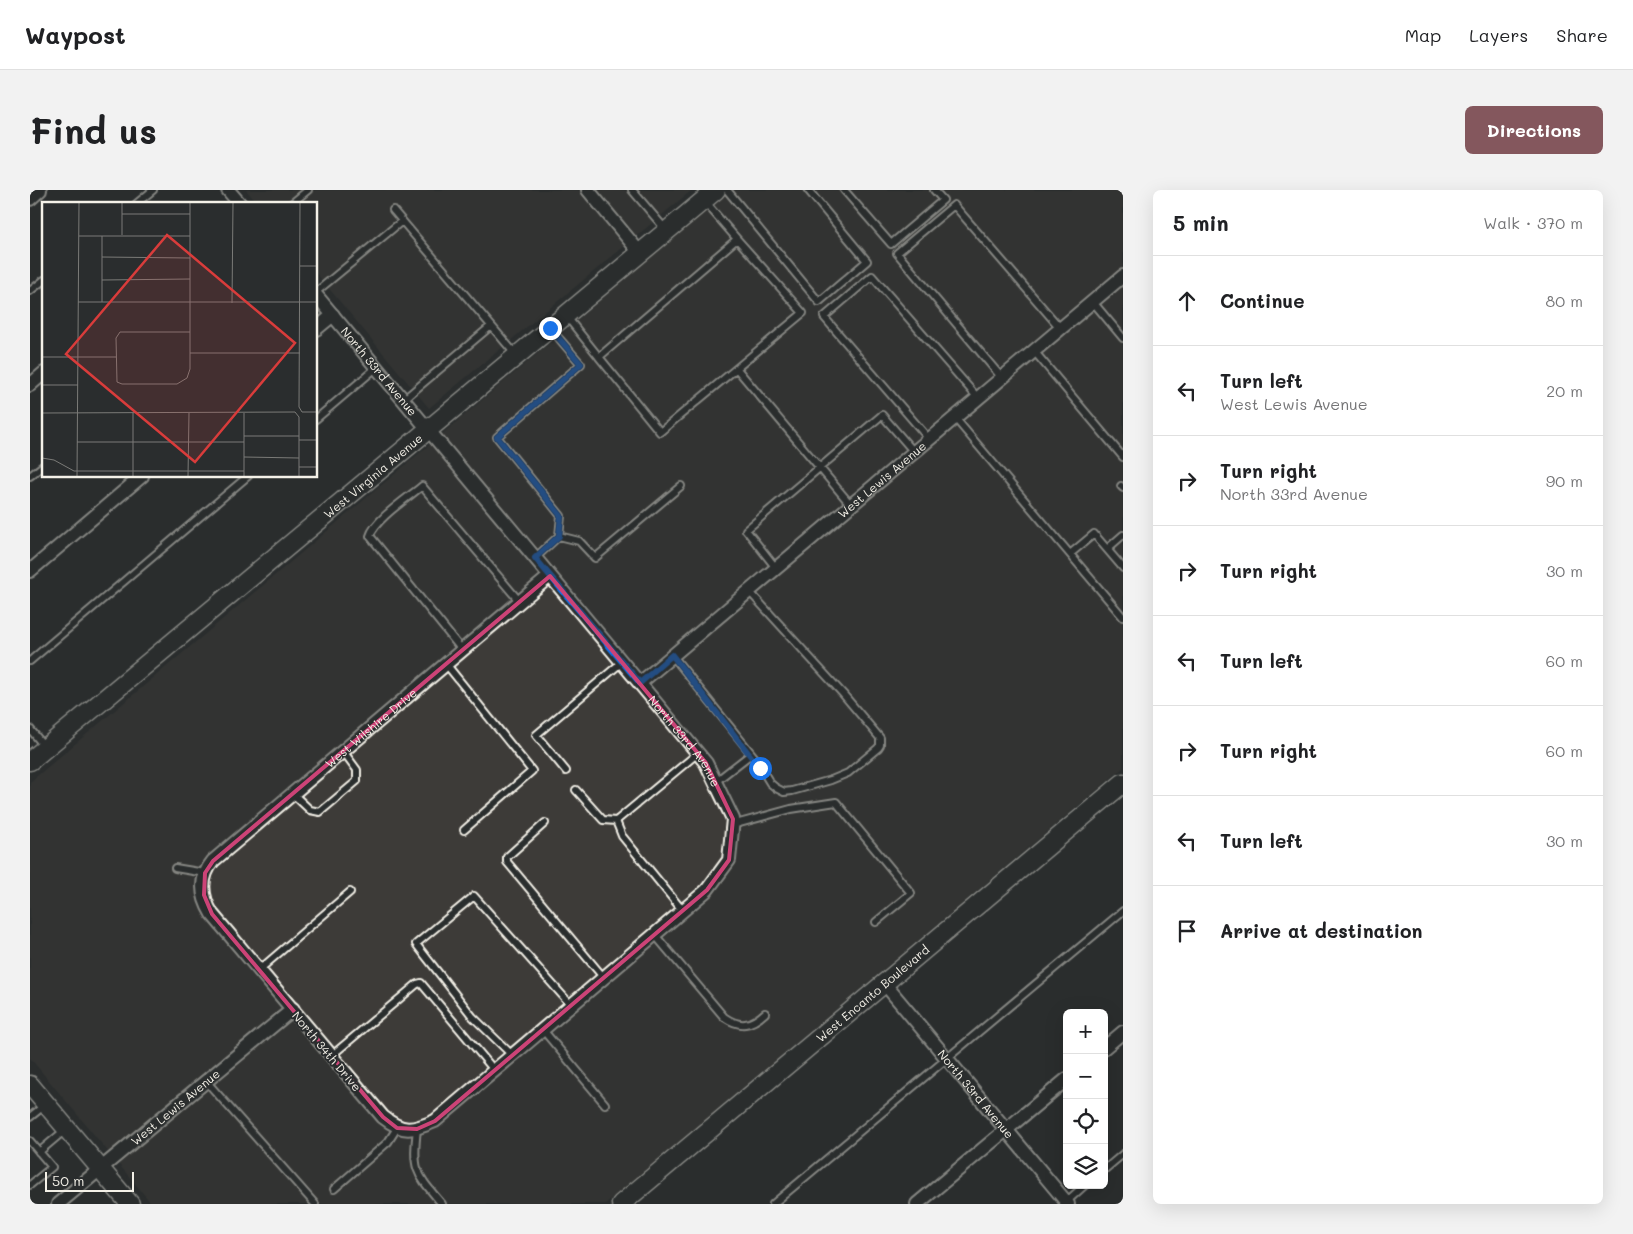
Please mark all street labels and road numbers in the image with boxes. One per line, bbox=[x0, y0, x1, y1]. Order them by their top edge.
street label: North 33rd Avenue bbox=[338, 323, 421, 419]
street label: West Virginia Avenue bbox=[320, 430, 426, 522]
street label: West Lewis Avenue bbox=[834, 438, 929, 521]
street label: West Wilshire Drive bbox=[321, 684, 420, 771]
street label: North 33rd Avenue bbox=[645, 692, 724, 789]
street label: West Encanto Boulevard bbox=[812, 941, 933, 1045]
street label: North 34th Drive bbox=[289, 1008, 365, 1094]
street label: North 33rd Avenue bbox=[934, 1046, 1018, 1141]
street label: West Lewis Avenue bbox=[127, 1065, 223, 1149]

